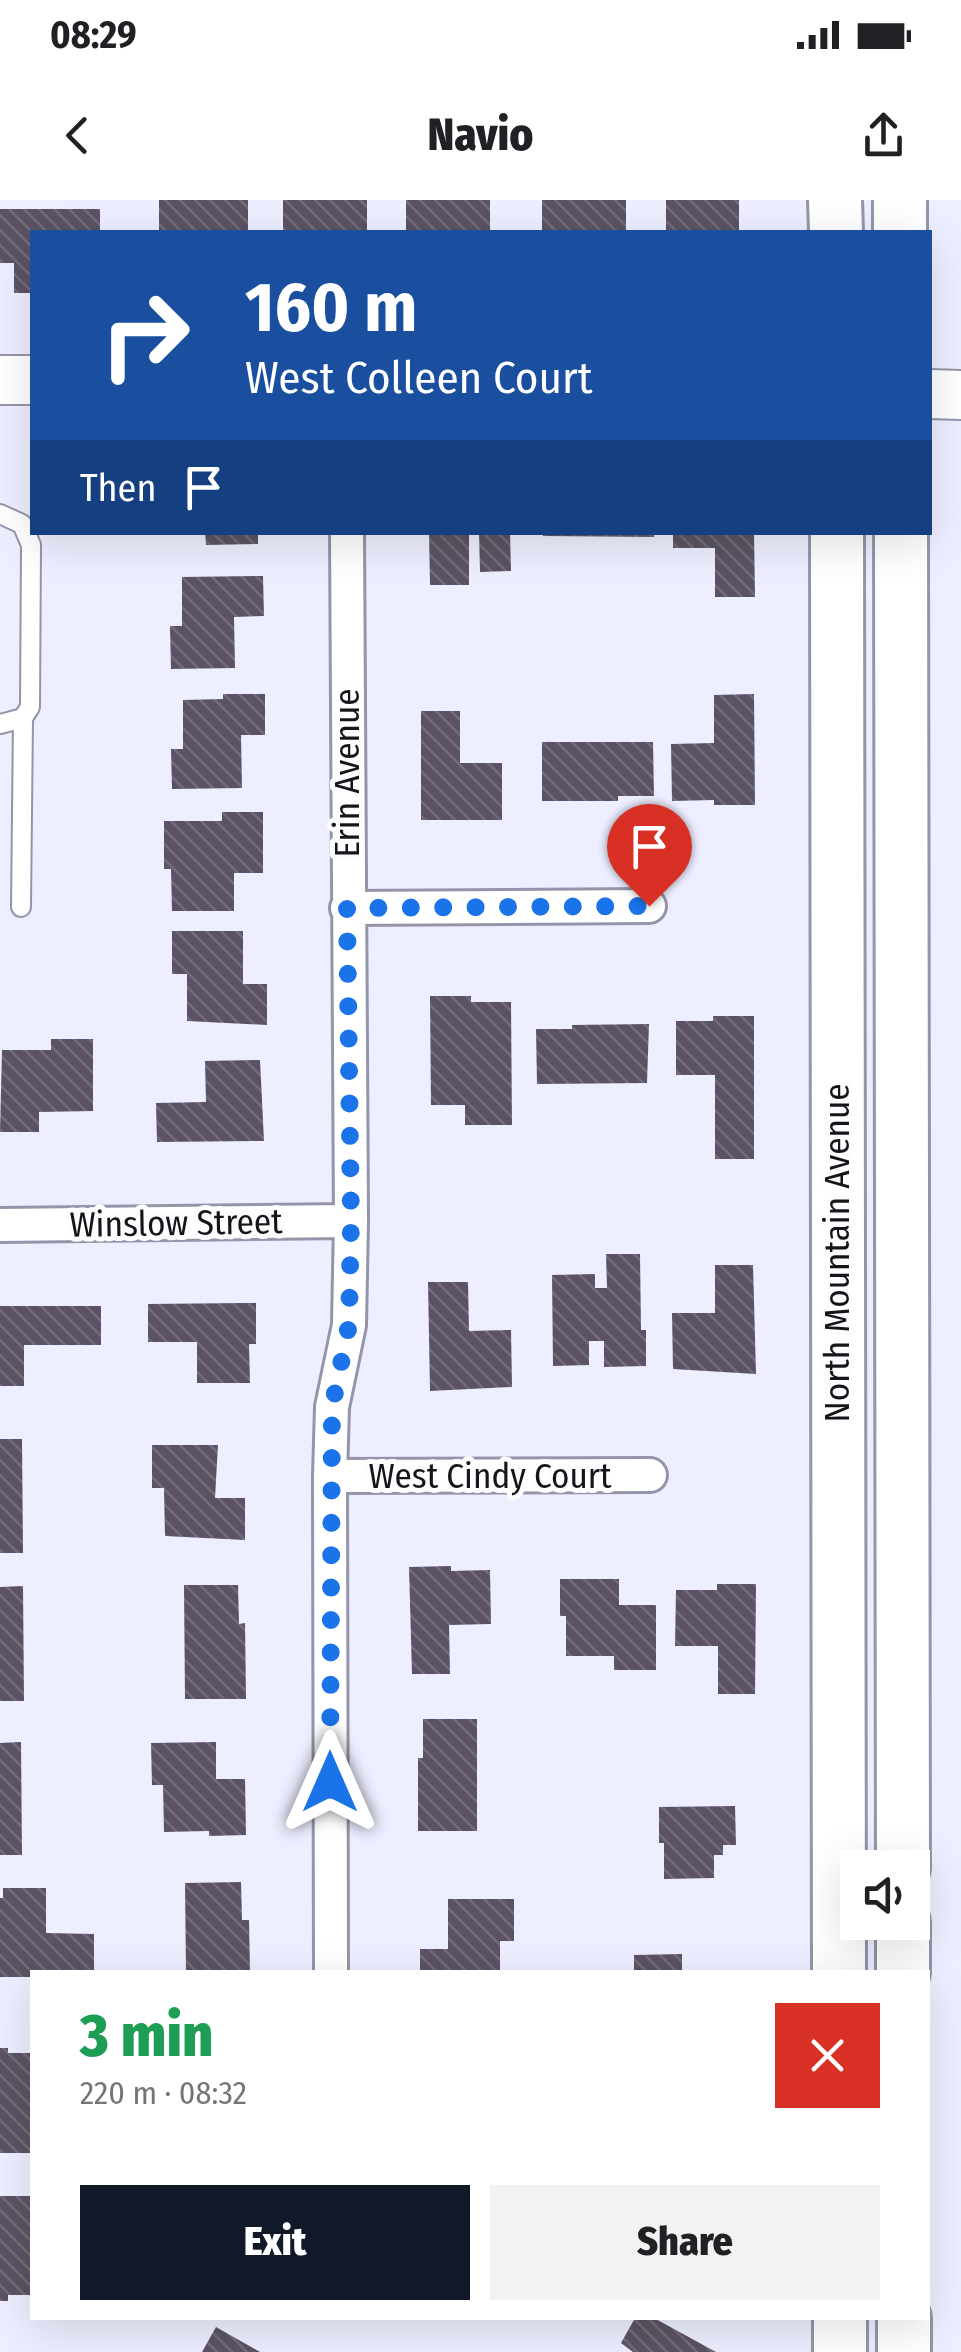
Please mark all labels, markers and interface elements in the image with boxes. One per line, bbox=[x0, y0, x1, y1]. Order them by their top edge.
text: 08:29 bbox=[50, 12, 137, 58]
icon: back bbox=[50, 108, 105, 163]
text: Navio bbox=[428, 108, 533, 162]
icon: share bbox=[856, 108, 911, 163]
text: 160 m bbox=[245, 266, 417, 350]
icon: right bbox=[80, 270, 210, 400]
text: West Colleen Court bbox=[245, 351, 593, 405]
icon: arrive bbox=[176, 460, 231, 515]
text: Then bbox=[80, 465, 156, 511]
street label: Erin Avenue bbox=[326, 689, 368, 857]
pin bbox=[607, 804, 692, 907]
icon: arrive bbox=[622, 819, 677, 874]
street label: North Mountain Avenue bbox=[816, 1083, 858, 1423]
street label: Winslow Street bbox=[69, 1200, 283, 1246]
street label: West Cindy Court bbox=[369, 1455, 612, 1497]
position arrow bbox=[278, 1730, 382, 1834]
map controls bbox=[840, 1850, 930, 1940]
button: sound bbox=[840, 1850, 930, 1940]
text: 3 min bbox=[80, 2000, 213, 2072]
button: close bbox=[775, 2003, 880, 2108]
text: 220 m · 08:32 bbox=[80, 2074, 247, 2112]
button: Exit bbox=[80, 2185, 470, 2300]
button: Share bbox=[490, 2185, 880, 2300]

